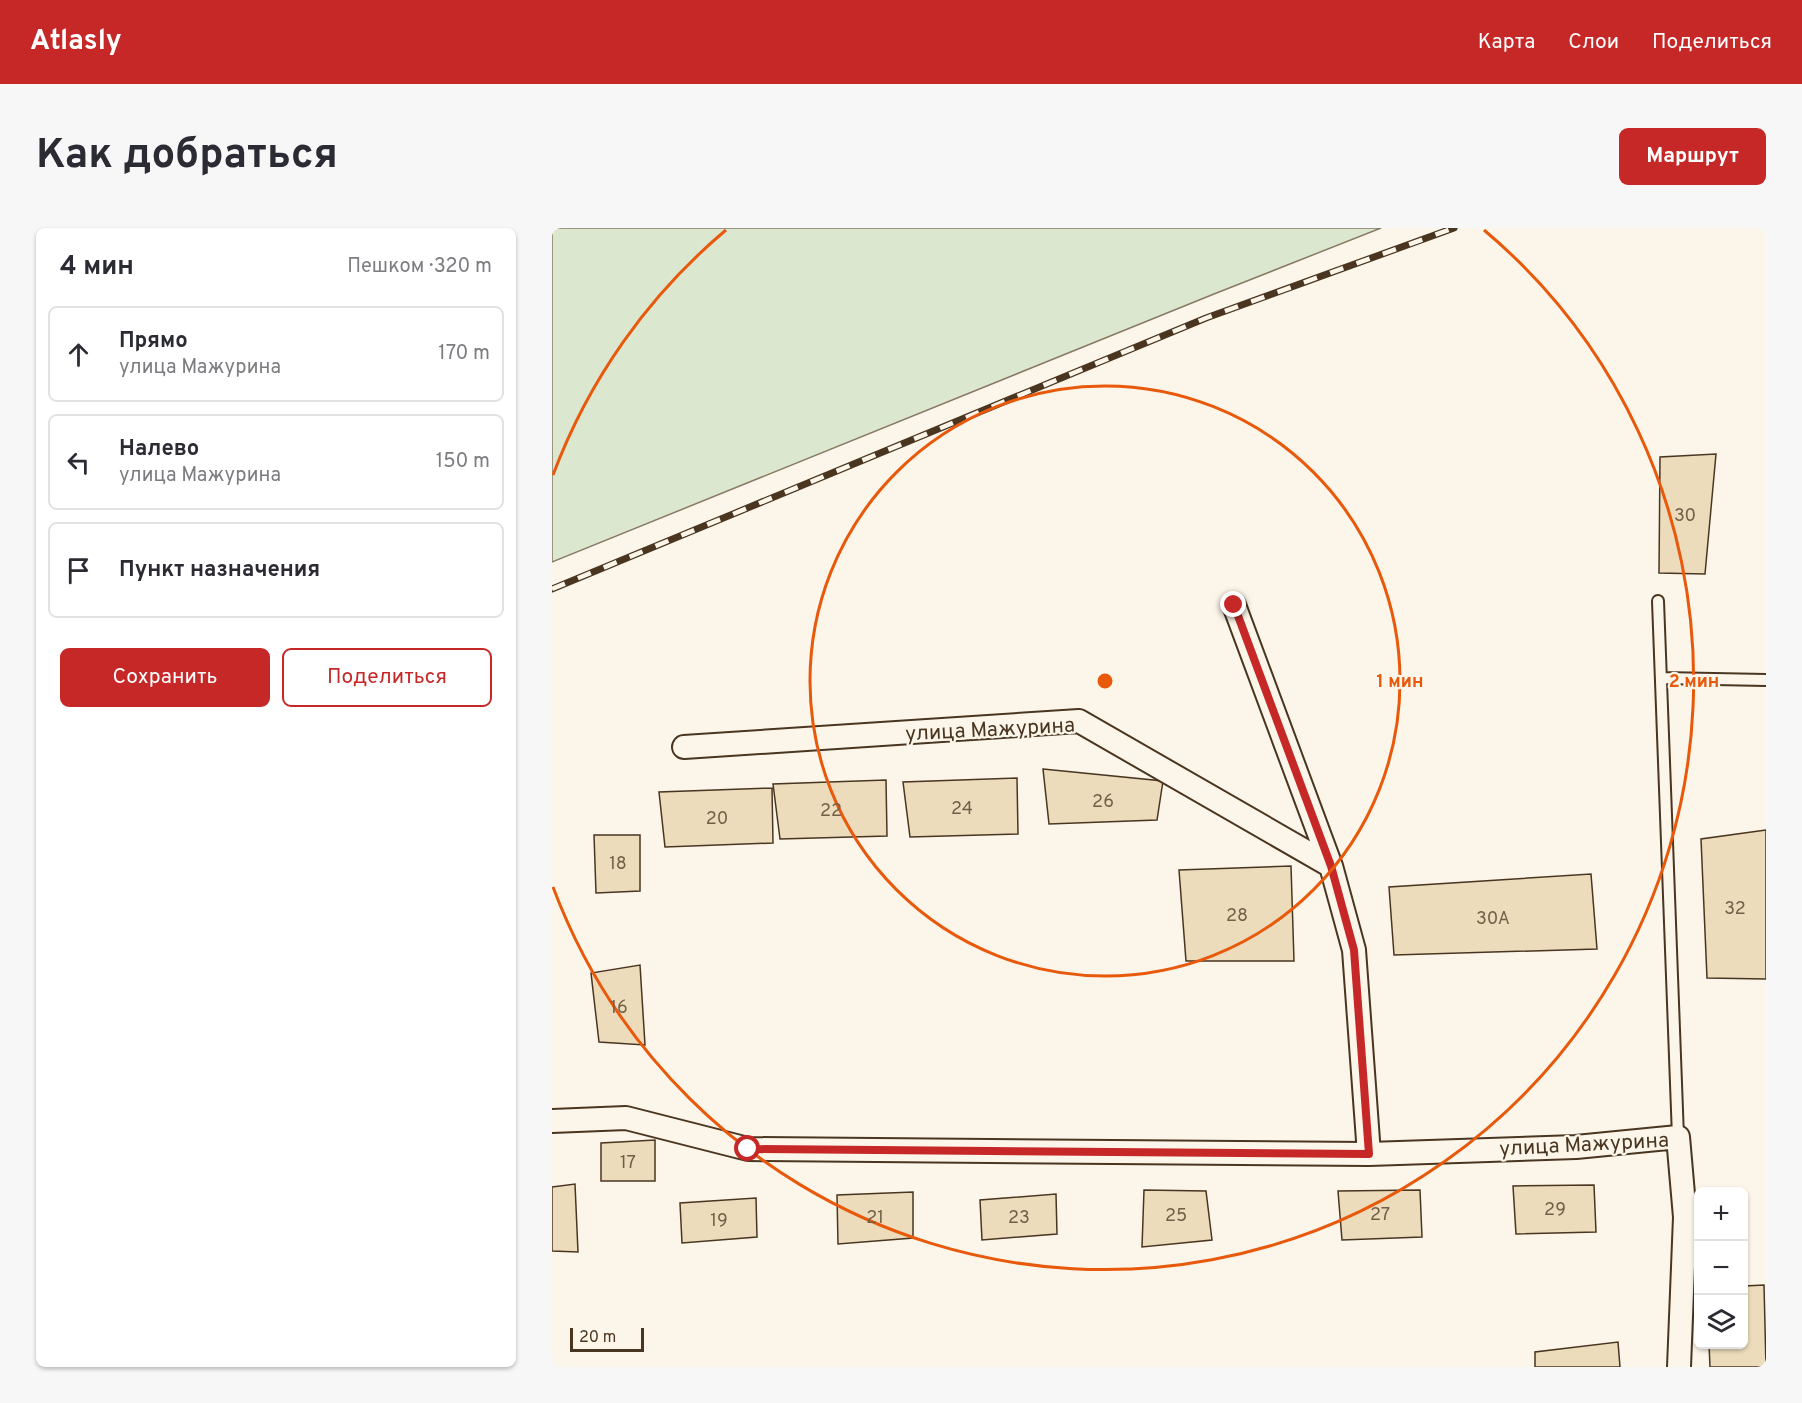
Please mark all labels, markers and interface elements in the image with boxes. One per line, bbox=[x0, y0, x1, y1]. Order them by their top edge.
text: Atlasly bbox=[30, 24, 122, 60]
text: Карта bbox=[1478, 29, 1535, 56]
text: Слои bbox=[1568, 29, 1619, 56]
text: Поделиться bbox=[1652, 29, 1772, 56]
button: Маршрут bbox=[1619, 128, 1766, 185]
text: Как добраться bbox=[36, 130, 338, 183]
text: 4 мин bbox=[60, 251, 134, 284]
text: Пешком · 320 m bbox=[347, 254, 492, 280]
text: Прямо bbox=[119, 328, 188, 355]
icon: ahead bbox=[62, 338, 95, 371]
text: 170 m bbox=[438, 341, 490, 367]
text: улица Мажурина bbox=[119, 355, 281, 381]
text: Налево bbox=[119, 436, 199, 463]
icon: left bbox=[62, 446, 95, 479]
text: 150 m bbox=[436, 449, 490, 475]
text: улица Мажурина bbox=[119, 463, 281, 489]
house number: 30 bbox=[1674, 505, 1696, 528]
icon: arrive bbox=[62, 554, 95, 587]
text: Пункт назначения bbox=[119, 557, 320, 584]
route end bbox=[1220, 591, 1246, 617]
button: Сохранить bbox=[60, 648, 270, 707]
button: Поделиться bbox=[282, 648, 492, 707]
centre of rings bbox=[1095, 671, 1115, 691]
text: 1 мин bbox=[1377, 671, 1423, 694]
text: 2 мин bbox=[1669, 671, 1719, 694]
street label: улица Мажурина bbox=[904, 713, 1076, 748]
house number: 26 bbox=[1092, 791, 1114, 814]
house number: 24 bbox=[951, 798, 973, 821]
house number: 22 bbox=[820, 800, 842, 823]
house number: 20 bbox=[706, 808, 728, 831]
house number: 18 bbox=[609, 853, 627, 876]
house number: 32 bbox=[1724, 898, 1746, 921]
house number: 28 bbox=[1226, 905, 1248, 928]
house number: 30A bbox=[1476, 908, 1510, 931]
house number: 16 bbox=[610, 997, 628, 1020]
street label: улица Мажурина bbox=[1498, 1128, 1670, 1163]
route start bbox=[734, 1135, 760, 1161]
house number: 17 bbox=[620, 1152, 636, 1175]
map controls bbox=[1694, 1187, 1748, 1349]
button: + bbox=[1694, 1187, 1748, 1241]
house number: 29 bbox=[1544, 1199, 1566, 1222]
house number: 27 bbox=[1370, 1204, 1390, 1227]
house number: 25 bbox=[1165, 1205, 1187, 1228]
house number: 21 bbox=[866, 1207, 884, 1230]
house number: 23 bbox=[1008, 1207, 1030, 1230]
house number: 19 bbox=[710, 1210, 728, 1233]
button: − bbox=[1694, 1241, 1748, 1295]
button: layers bbox=[1694, 1295, 1748, 1349]
scale bar bbox=[570, 1325, 644, 1352]
text: 20 m bbox=[579, 1328, 616, 1348]

